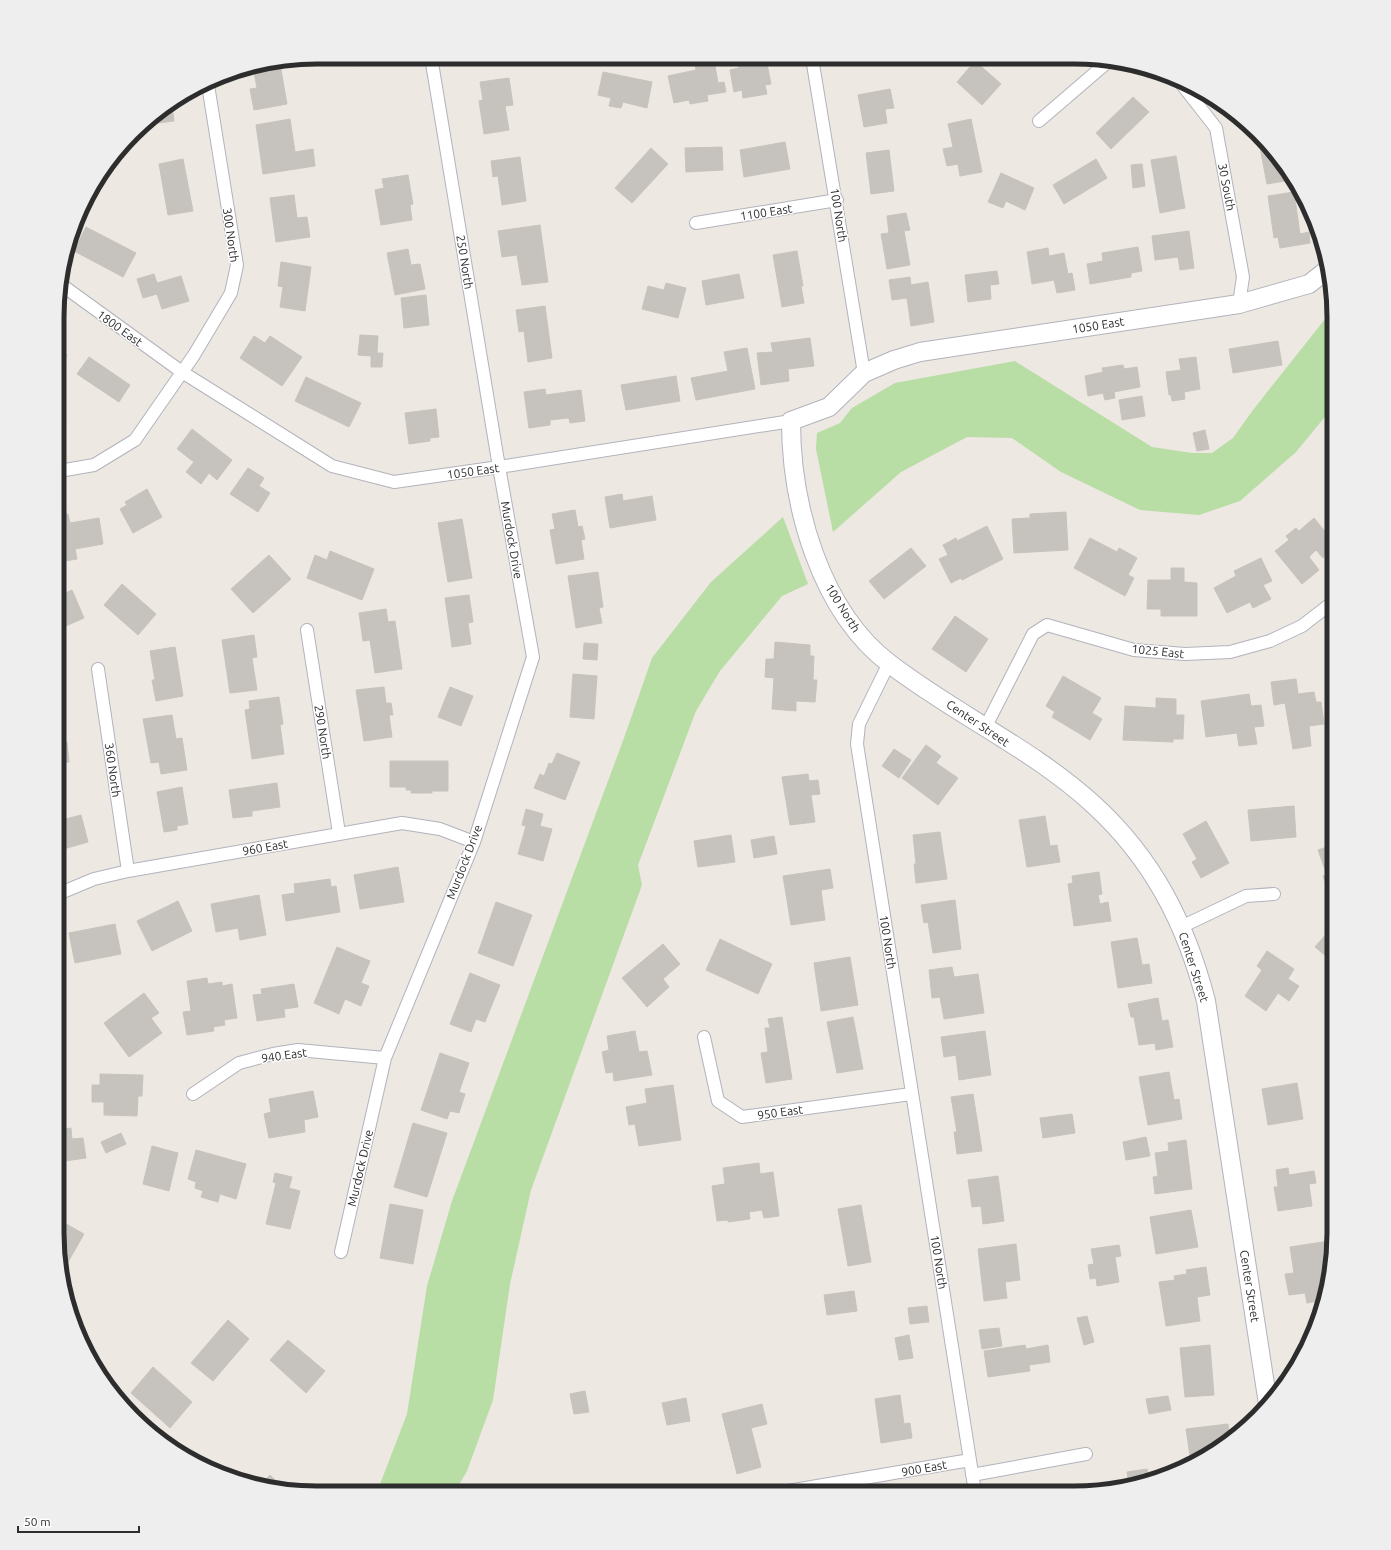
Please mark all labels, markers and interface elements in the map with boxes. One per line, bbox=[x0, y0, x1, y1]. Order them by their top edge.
street label: 30 South bbox=[1216, 162, 1238, 212]
street label: 100 North bbox=[828, 187, 850, 243]
street label: 1100 East bbox=[739, 201, 793, 223]
street label: 300 North bbox=[221, 207, 241, 263]
street label: 250 North bbox=[454, 234, 476, 290]
street label: 1800 East bbox=[95, 307, 145, 349]
street label: 1050 East bbox=[1071, 314, 1125, 336]
street label: 1050 East bbox=[446, 461, 500, 481]
street label: Murdock Drive bbox=[499, 500, 525, 580]
street label: 100 North bbox=[823, 581, 863, 635]
street label: 1025 East bbox=[1131, 642, 1185, 660]
street label: Center Street bbox=[944, 697, 1012, 749]
street label: 290 North bbox=[312, 704, 334, 760]
street label: 360 North bbox=[103, 742, 123, 798]
street label: Murdock Drive bbox=[444, 823, 484, 901]
street label: 960 East bbox=[241, 837, 289, 857]
street label: 100 North bbox=[877, 914, 899, 970]
street label: Center Street bbox=[1177, 930, 1212, 1004]
street label: 940 East bbox=[260, 1045, 308, 1065]
street label: 950 East bbox=[756, 1102, 804, 1122]
street label: Murdock Drive bbox=[345, 1128, 375, 1208]
street label: 100 North bbox=[928, 1234, 950, 1290]
street label: Center Street bbox=[1238, 1249, 1262, 1323]
street label: 900 East bbox=[900, 1458, 948, 1478]
scale bar bbox=[18, 1508, 139, 1534]
text: 50 m bbox=[24, 1515, 51, 1528]

